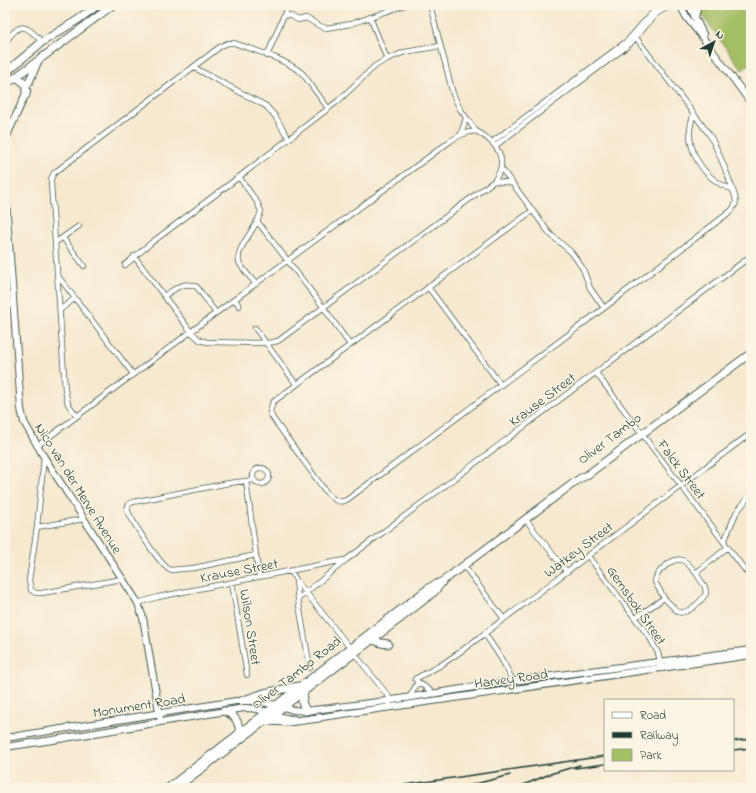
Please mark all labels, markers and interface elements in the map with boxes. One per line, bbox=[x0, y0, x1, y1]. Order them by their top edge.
north arrow bbox=[694, 22, 734, 62]
text: N bbox=[712, 27, 728, 44]
street label: Krause Street bbox=[505, 368, 581, 432]
street label: Oliver Tambo bbox=[574, 408, 646, 470]
street label: Nico van der Merve Avenue bbox=[29, 419, 127, 559]
street label: Falck Street bbox=[651, 435, 710, 504]
street label: Watkey Street bbox=[540, 517, 619, 584]
street label: Krause Street bbox=[199, 554, 280, 589]
street label: Gemsbok Street bbox=[601, 562, 671, 650]
street label: Wilson Street bbox=[233, 588, 266, 667]
street label: Oliver Tambo Road bbox=[247, 631, 346, 715]
street label: Harvey Road bbox=[473, 664, 550, 696]
street label: Monument Road bbox=[91, 689, 187, 724]
legend bbox=[604, 699, 734, 771]
text: Road bbox=[640, 707, 666, 725]
text: Railway bbox=[640, 727, 679, 746]
text: Park bbox=[640, 747, 662, 765]

